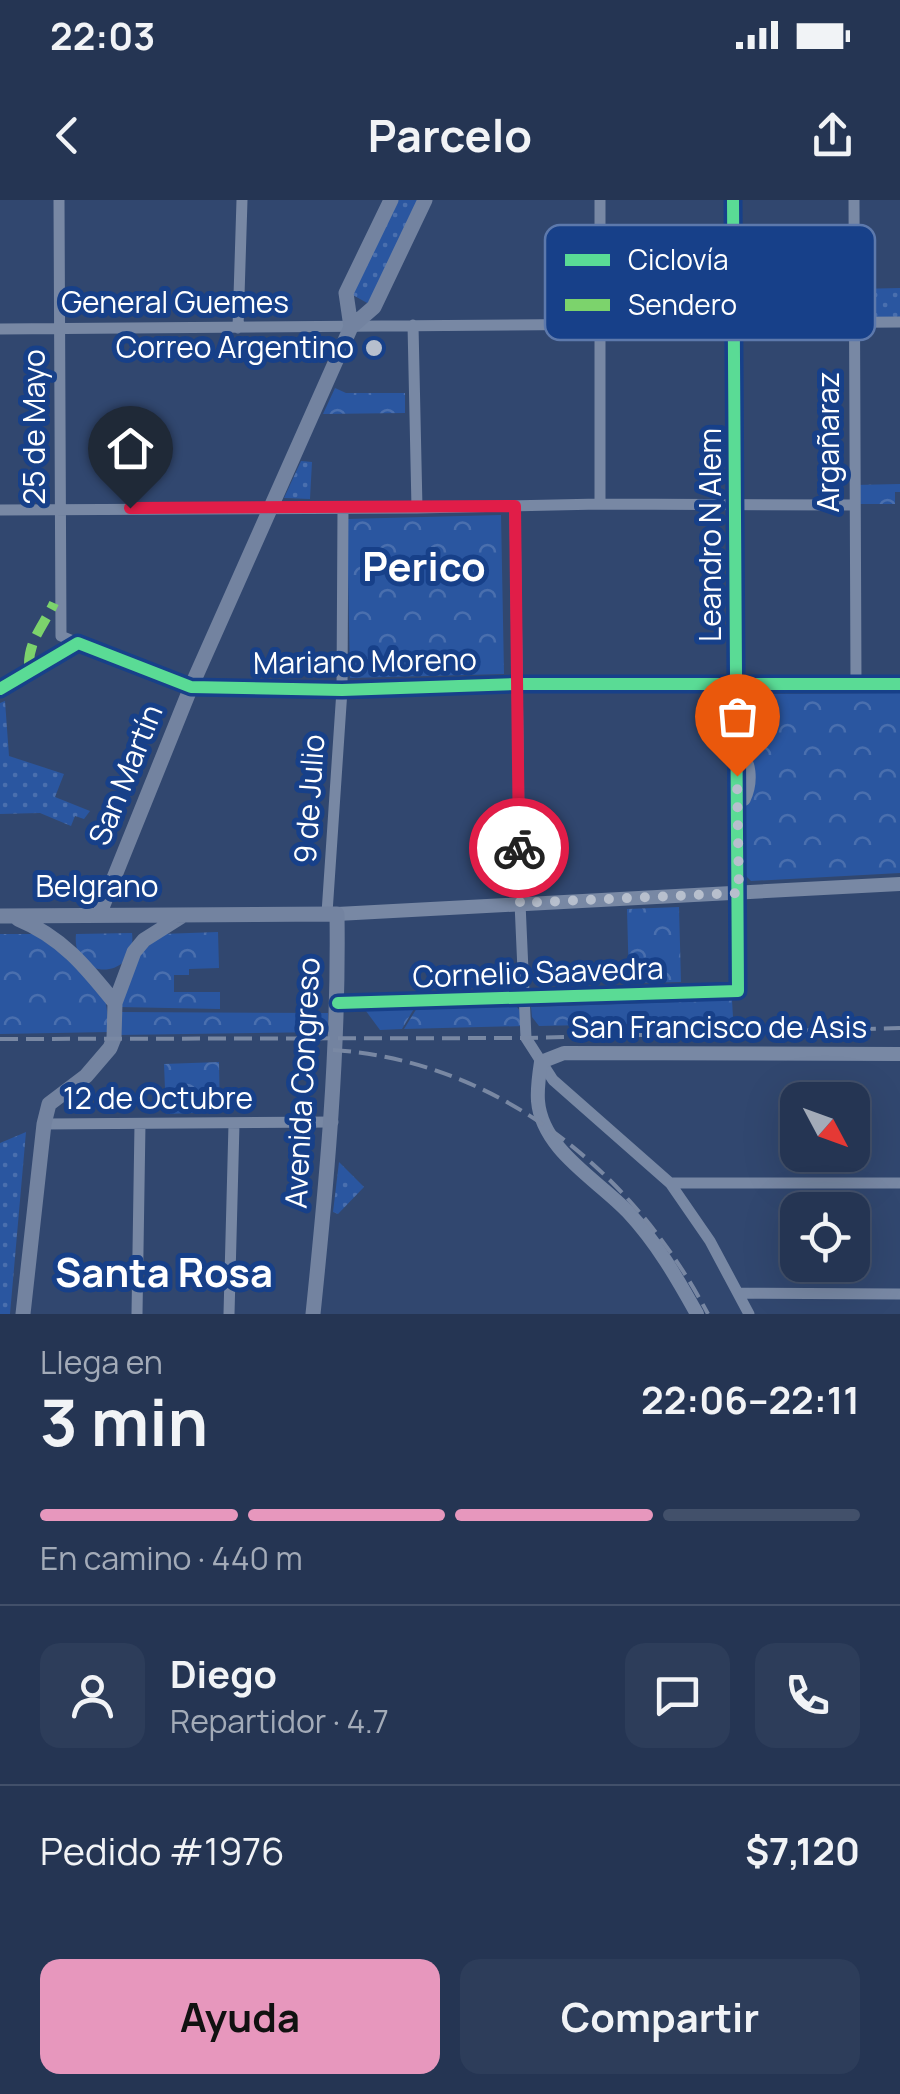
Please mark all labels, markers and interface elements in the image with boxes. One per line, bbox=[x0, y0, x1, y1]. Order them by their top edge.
text: 22:03 bbox=[50, 9, 155, 61]
text: Parcelo bbox=[368, 104, 532, 166]
icon: back bbox=[40, 108, 95, 163]
icon: share bbox=[805, 108, 860, 163]
legend bbox=[545, 225, 875, 340]
text: Ciclovía bbox=[628, 240, 729, 278]
street label: General Guemes bbox=[61, 281, 289, 322]
text: Sendero bbox=[628, 285, 737, 323]
place label: Correo Argentino bbox=[116, 326, 354, 367]
marker: Correo Argentino bbox=[363, 337, 385, 359]
street label: 25 de Mayo bbox=[13, 349, 54, 505]
street label: Argañaraz bbox=[807, 372, 848, 512]
pin bbox=[88, 406, 173, 509]
icon: home bbox=[103, 421, 158, 476]
street label: Leandro N Alem bbox=[689, 428, 730, 642]
district label: Perico bbox=[362, 538, 486, 593]
street label: Mariano Moreno bbox=[253, 638, 477, 683]
pin bbox=[695, 674, 780, 777]
icon: bag bbox=[710, 689, 765, 744]
street label: San Martín bbox=[78, 698, 171, 851]
street label: 9 de Julio bbox=[284, 733, 333, 865]
courier bbox=[469, 798, 569, 898]
icon: bike bbox=[492, 821, 547, 876]
street label: Belgrano bbox=[35, 865, 159, 906]
street label: Cornelio Saavedra bbox=[412, 947, 664, 996]
street label: Avenida Congreso bbox=[274, 956, 329, 1209]
street label: San Francisco de Asis bbox=[571, 1006, 867, 1047]
street label: 12 de Octubre bbox=[63, 1077, 253, 1118]
north arrow bbox=[780, 1082, 870, 1172]
map controls bbox=[780, 1082, 870, 1282]
button: locate bbox=[780, 1192, 870, 1282]
district label: Santa Rosa bbox=[55, 1244, 273, 1299]
text: Llega en bbox=[40, 1340, 163, 1384]
text: 22:06–22:11 bbox=[641, 1373, 860, 1425]
text: 3 min bbox=[40, 1377, 208, 1466]
text: En camino · 440 m bbox=[40, 1536, 303, 1580]
button: person bbox=[40, 1643, 145, 1748]
button: chat bbox=[625, 1643, 730, 1748]
button: phone bbox=[755, 1643, 860, 1748]
text: Diego bbox=[170, 1647, 277, 1699]
text: Repartidor · 4.7 bbox=[170, 1699, 389, 1743]
text: Pedido #1976 bbox=[40, 1824, 285, 1876]
text: $7,120 bbox=[745, 1824, 860, 1876]
button: Ayuda bbox=[40, 1959, 440, 2074]
button: Compartir bbox=[460, 1959, 860, 2074]

